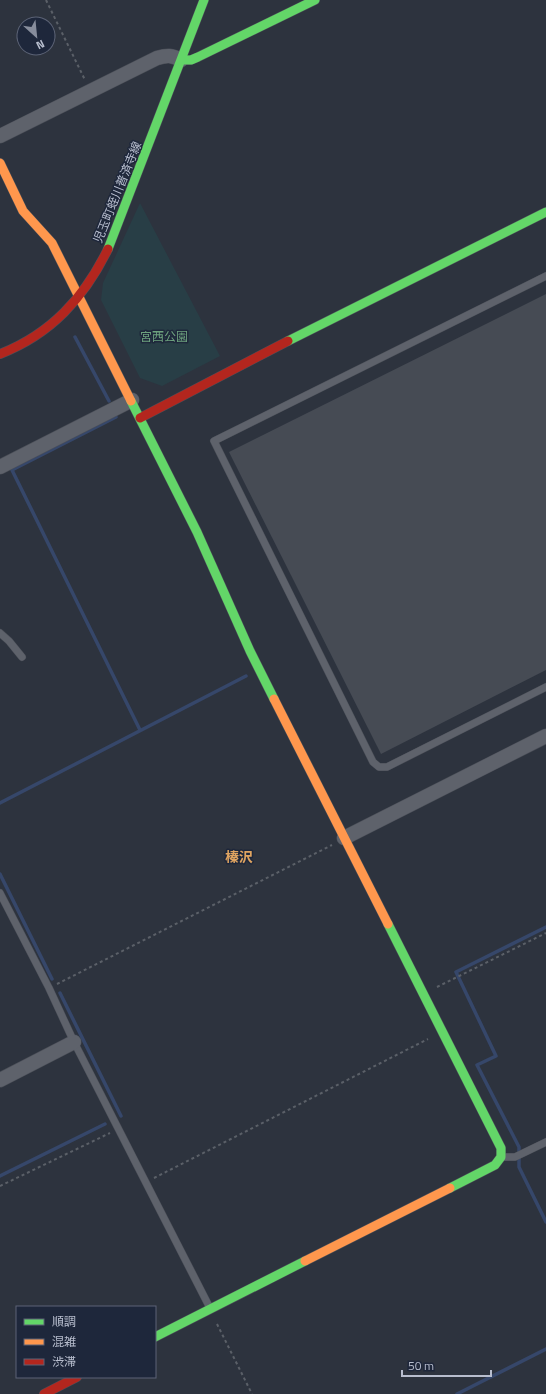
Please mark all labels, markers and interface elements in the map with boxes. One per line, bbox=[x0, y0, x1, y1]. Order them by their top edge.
north arrow bbox=[16, 16, 56, 56]
text: N bbox=[34, 36, 48, 54]
street label: 児玉町蛭川普済寺線 bbox=[88, 138, 146, 246]
park label: 宮西公園 bbox=[140, 327, 188, 346]
district label: 榛沢 bbox=[225, 846, 253, 867]
legend bbox=[16, 1306, 156, 1378]
text: 順調 bbox=[52, 1312, 76, 1331]
text: 混雑 bbox=[52, 1332, 76, 1351]
text: 渋滞 bbox=[52, 1352, 76, 1371]
scale bar bbox=[402, 1352, 491, 1378]
text: 50 m bbox=[408, 1356, 434, 1375]

